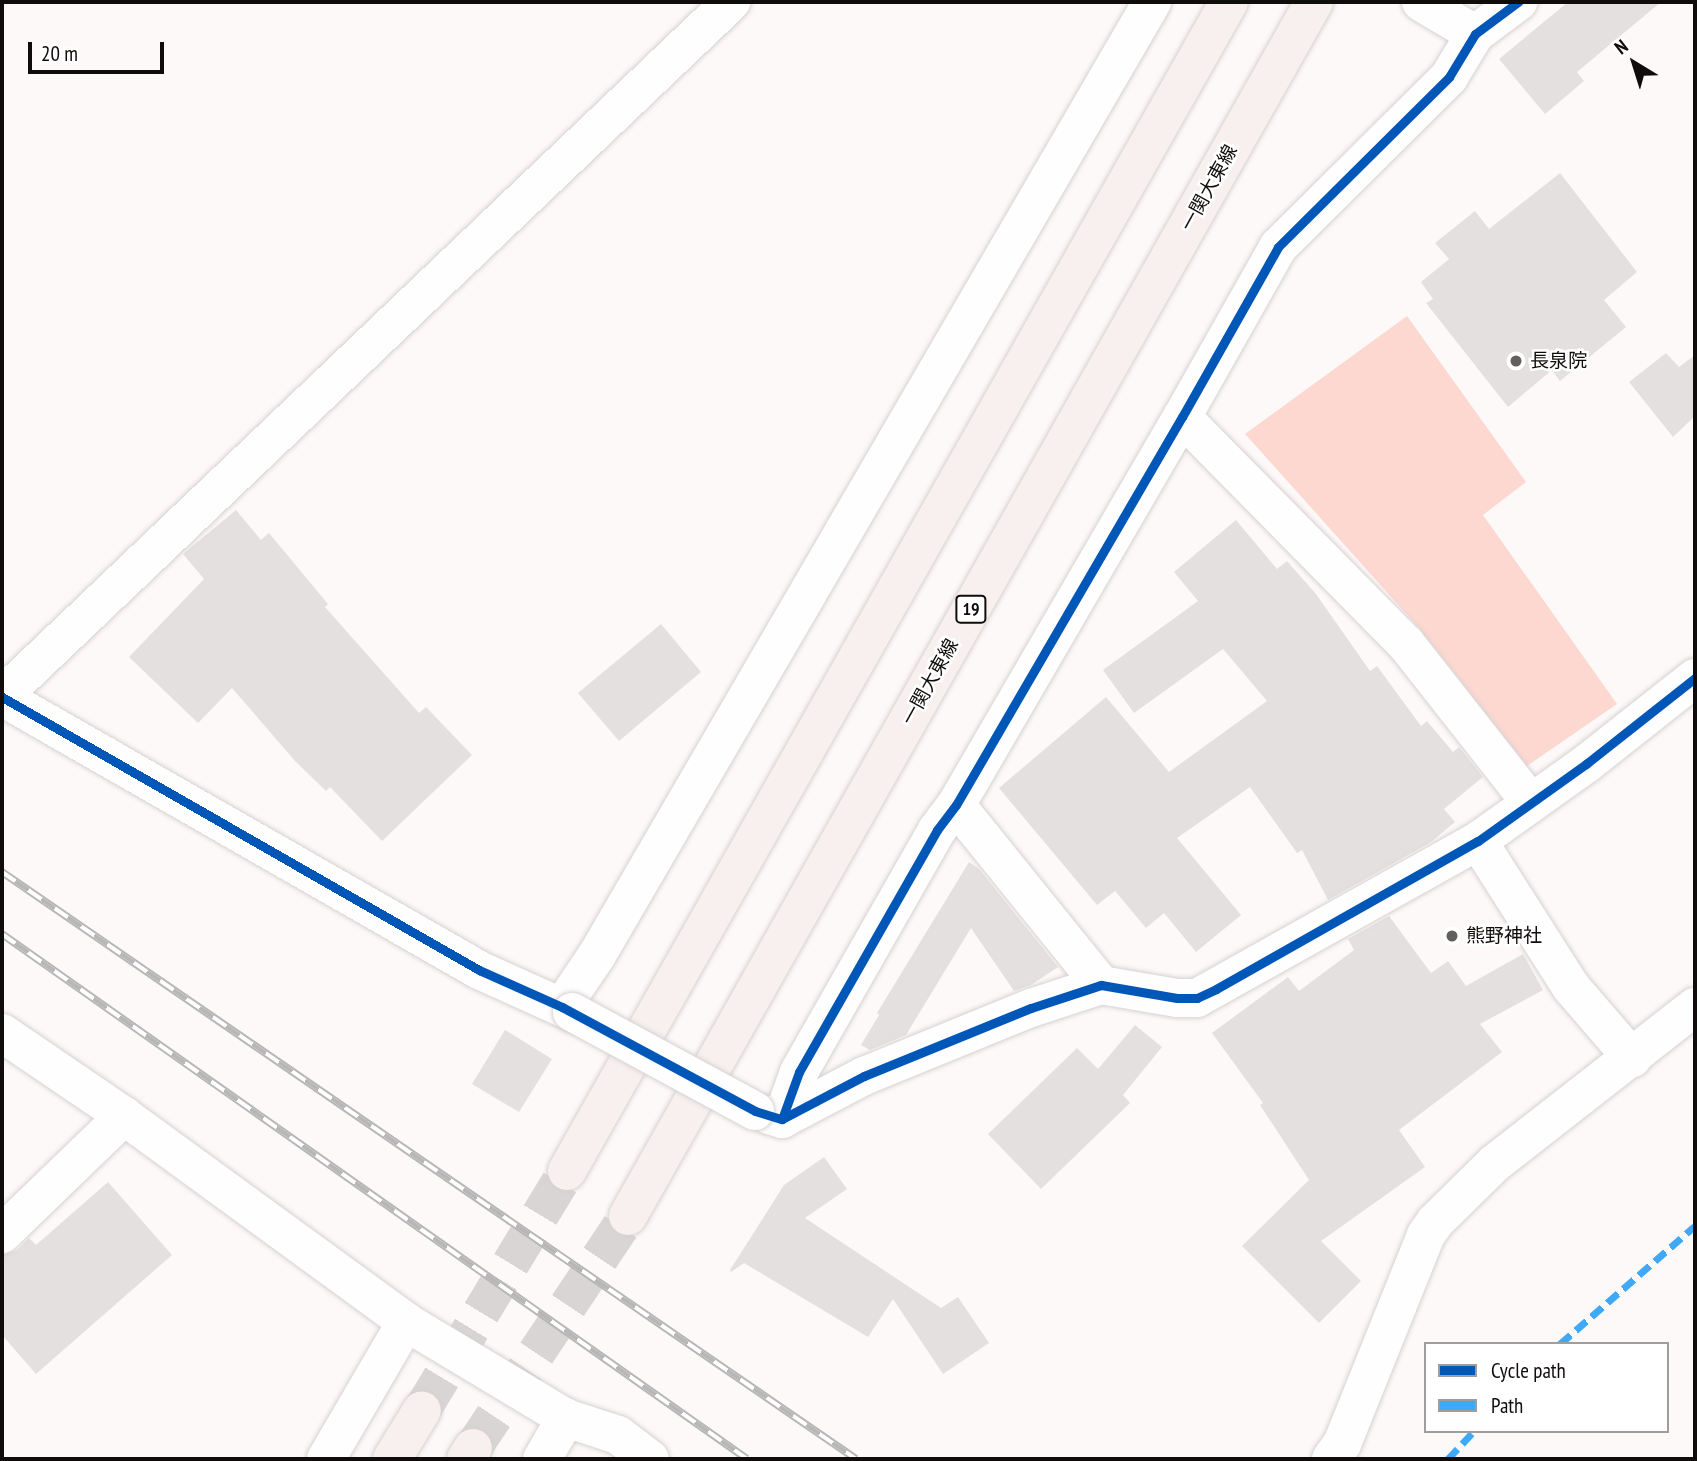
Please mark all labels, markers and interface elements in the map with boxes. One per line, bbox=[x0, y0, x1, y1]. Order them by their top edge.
scale bar bbox=[32, 28, 168, 72]
north arrow bbox=[1599, 28, 1669, 98]
text: N bbox=[1610, 34, 1632, 59]
text: 20 m bbox=[41, 40, 78, 67]
street label: 一関大東線 bbox=[1176, 141, 1242, 235]
place label: 長泉院 bbox=[1530, 350, 1587, 372]
marker: 長泉院 bbox=[1508, 353, 1524, 369]
road number: 19 bbox=[955, 594, 987, 624]
street label: 一関大東線 bbox=[897, 635, 963, 729]
place label: 熊野神社 bbox=[1466, 925, 1542, 947]
marker: 熊野神社 bbox=[1444, 928, 1460, 944]
legend bbox=[1424, 1342, 1669, 1433]
text: Cycle path bbox=[1491, 1357, 1566, 1384]
text: Path bbox=[1491, 1392, 1523, 1419]

